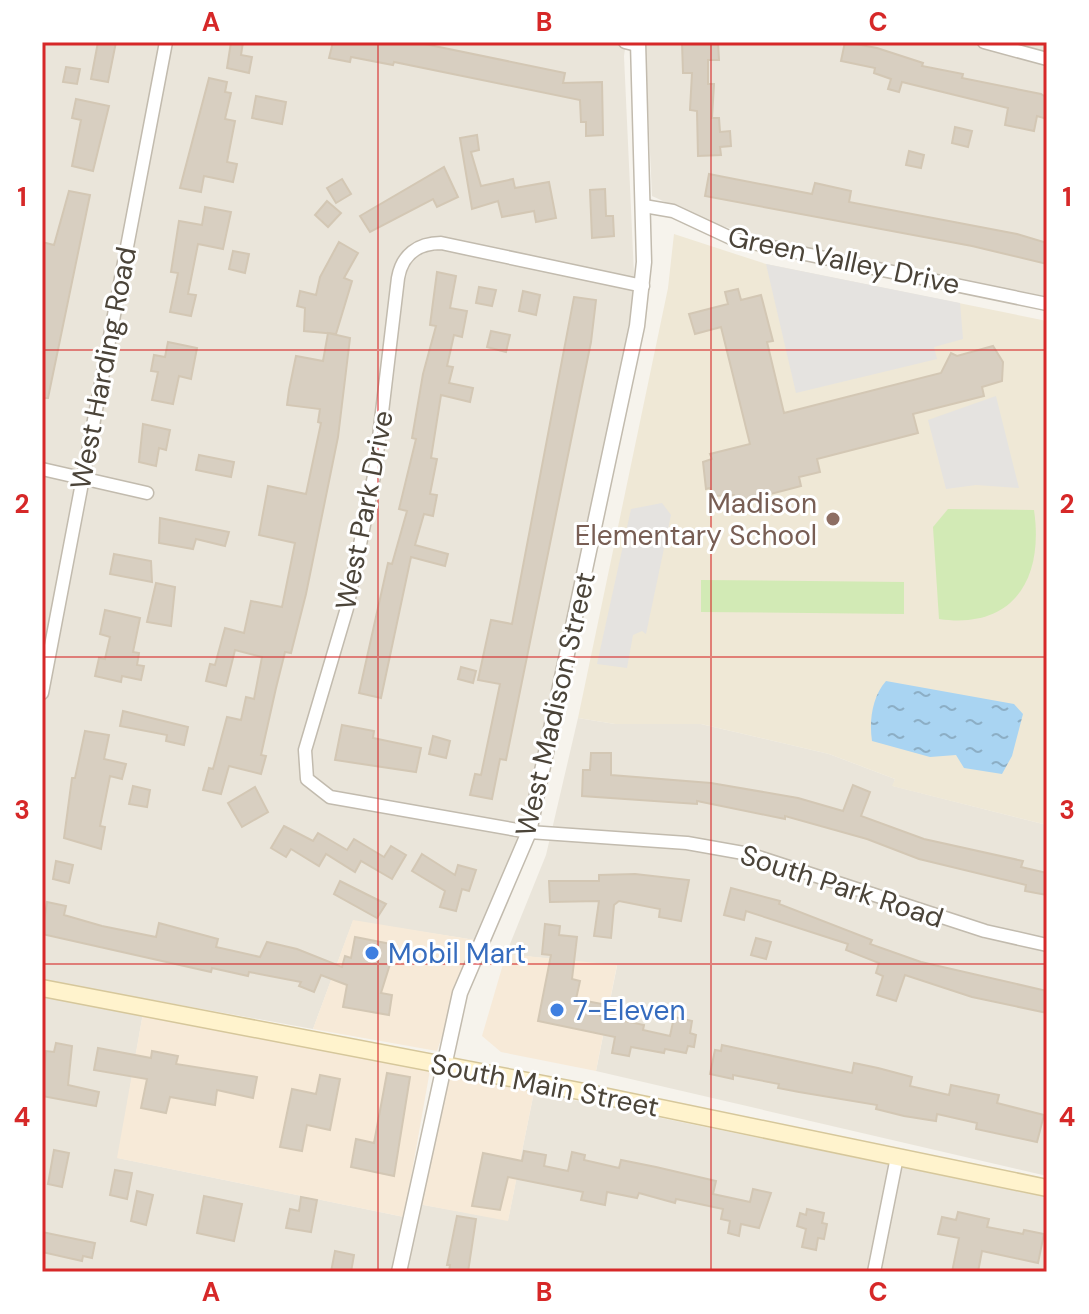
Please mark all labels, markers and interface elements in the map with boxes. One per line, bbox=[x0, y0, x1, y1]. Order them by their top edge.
text: A bbox=[202, 5, 220, 39]
text: B bbox=[536, 5, 552, 39]
text: C bbox=[868, 5, 888, 39]
text: 1 bbox=[17, 180, 27, 214]
text: 1 bbox=[1062, 180, 1072, 214]
street label: Green Valley Drive bbox=[725, 218, 963, 303]
street label: West Harding Road bbox=[62, 244, 145, 492]
street label: West Park Drive bbox=[327, 407, 402, 613]
place label: Madison Elementary School bbox=[575, 485, 817, 554]
text: 2 bbox=[14, 487, 30, 521]
text: 2 bbox=[1059, 487, 1075, 521]
marker: Madison Elementary School bbox=[824, 510, 842, 528]
street label: West Madison Street bbox=[507, 568, 604, 840]
text: 3 bbox=[14, 793, 30, 827]
text: 3 bbox=[1059, 793, 1075, 827]
street label: South Park Road bbox=[736, 836, 948, 937]
place label: Mobil Mart bbox=[388, 935, 526, 972]
marker: Mobil Mart bbox=[363, 944, 381, 962]
place label: 7-Eleven bbox=[573, 992, 686, 1029]
marker: 7-Eleven bbox=[548, 1001, 566, 1019]
street label: South Main Street bbox=[428, 1045, 662, 1126]
text: 4 bbox=[14, 1100, 30, 1134]
text: 4 bbox=[1059, 1100, 1075, 1134]
text: A bbox=[202, 1275, 220, 1309]
text: B bbox=[536, 1275, 552, 1309]
text: C bbox=[868, 1275, 888, 1309]

